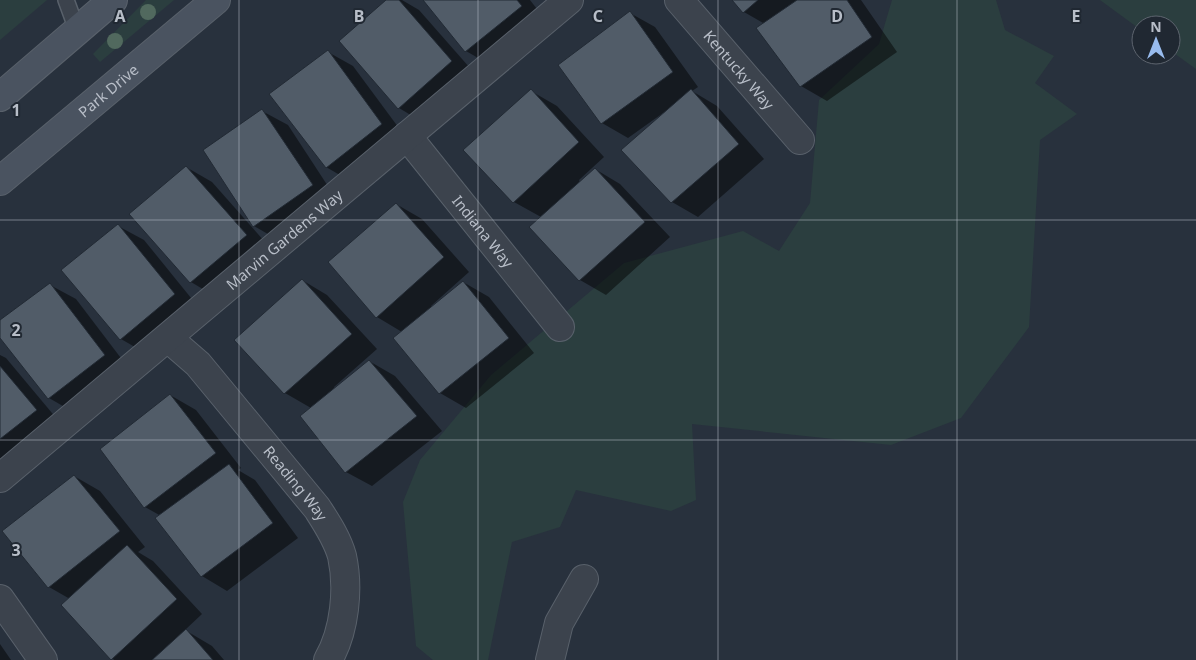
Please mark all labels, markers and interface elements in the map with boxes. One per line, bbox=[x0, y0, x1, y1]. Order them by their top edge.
text: A bbox=[114, 5, 126, 27]
text: B bbox=[354, 5, 364, 27]
text: C bbox=[593, 5, 603, 27]
text: D bbox=[831, 5, 843, 27]
text: E bbox=[1072, 5, 1081, 27]
north arrow bbox=[1131, 15, 1181, 65]
text: N bbox=[1150, 17, 1162, 36]
street label: Kentucky Way bbox=[699, 26, 779, 114]
street label: Park Drive bbox=[74, 59, 142, 121]
text: 1 bbox=[11, 99, 21, 121]
street label: Marvin Gardens Way bbox=[222, 185, 347, 294]
street label: Indiana Way bbox=[448, 191, 519, 272]
text: 2 bbox=[11, 319, 21, 341]
street label: Reading Way bbox=[259, 441, 333, 525]
text: 3 bbox=[11, 539, 21, 561]

